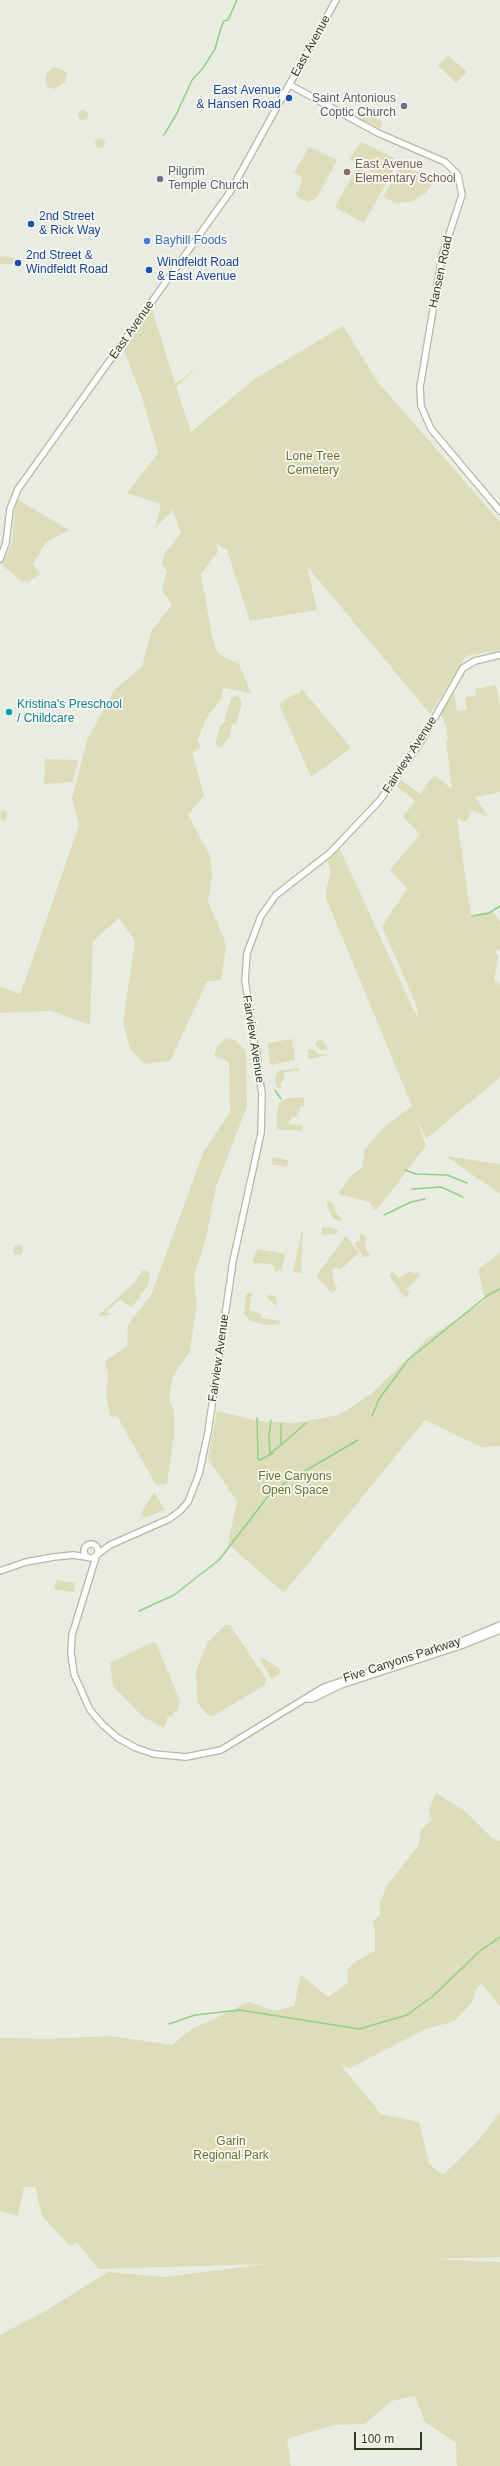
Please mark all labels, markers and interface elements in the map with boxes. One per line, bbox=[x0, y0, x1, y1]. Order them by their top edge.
street label: East Avenue bbox=[288, 13, 334, 79]
place label: East Avenue & Hansen Road bbox=[196, 84, 281, 112]
place label: Saint Antonious Coptic Church bbox=[312, 92, 396, 120]
marker: East Avenue & Hansen Road bbox=[284, 93, 294, 103]
marker: Saint Antonious Coptic Church bbox=[399, 101, 409, 111]
place label: East Avenue Elementary School bbox=[355, 158, 456, 186]
place label: Pilgrim Temple Church bbox=[168, 165, 249, 193]
marker: East Avenue Elementary School bbox=[342, 167, 352, 177]
marker: Pilgrim Temple Church bbox=[155, 174, 165, 184]
place label: 2nd Street & Rick Way bbox=[39, 210, 101, 238]
marker: 2nd Street & Rick Way bbox=[26, 219, 36, 229]
place label: Bayhill Foods bbox=[155, 234, 227, 248]
street label: Hansen Road bbox=[426, 235, 456, 309]
marker: Bayhill Foods bbox=[142, 236, 152, 246]
place label: 2nd Street & Windfeldt Road bbox=[26, 249, 108, 277]
place label: Windfeldt Road & East Avenue bbox=[157, 256, 239, 284]
marker: 2nd Street & Windfeldt Road bbox=[13, 258, 23, 268]
marker: Windfeldt Road & East Avenue bbox=[144, 265, 154, 275]
street label: East Avenue bbox=[107, 298, 157, 362]
park label: Lone Tree Cemetery bbox=[286, 450, 340, 478]
place label: Kristina's Preschool / Childcare bbox=[17, 698, 122, 726]
marker: Kristina's Preschool / Childcare bbox=[4, 707, 14, 717]
street label: Fairview Avenue bbox=[380, 714, 440, 796]
street label: Fairview Avenue bbox=[239, 994, 267, 1084]
street label: Fairview Avenue bbox=[206, 1313, 232, 1403]
park label: Five Canyons Open Space bbox=[258, 1470, 332, 1498]
street label: Five Canyons Parkway bbox=[341, 1634, 463, 1686]
park label: Garin Regional Park bbox=[193, 2135, 269, 2163]
scale bar bbox=[356, 2424, 424, 2450]
text: 100 m bbox=[361, 2432, 394, 2446]

